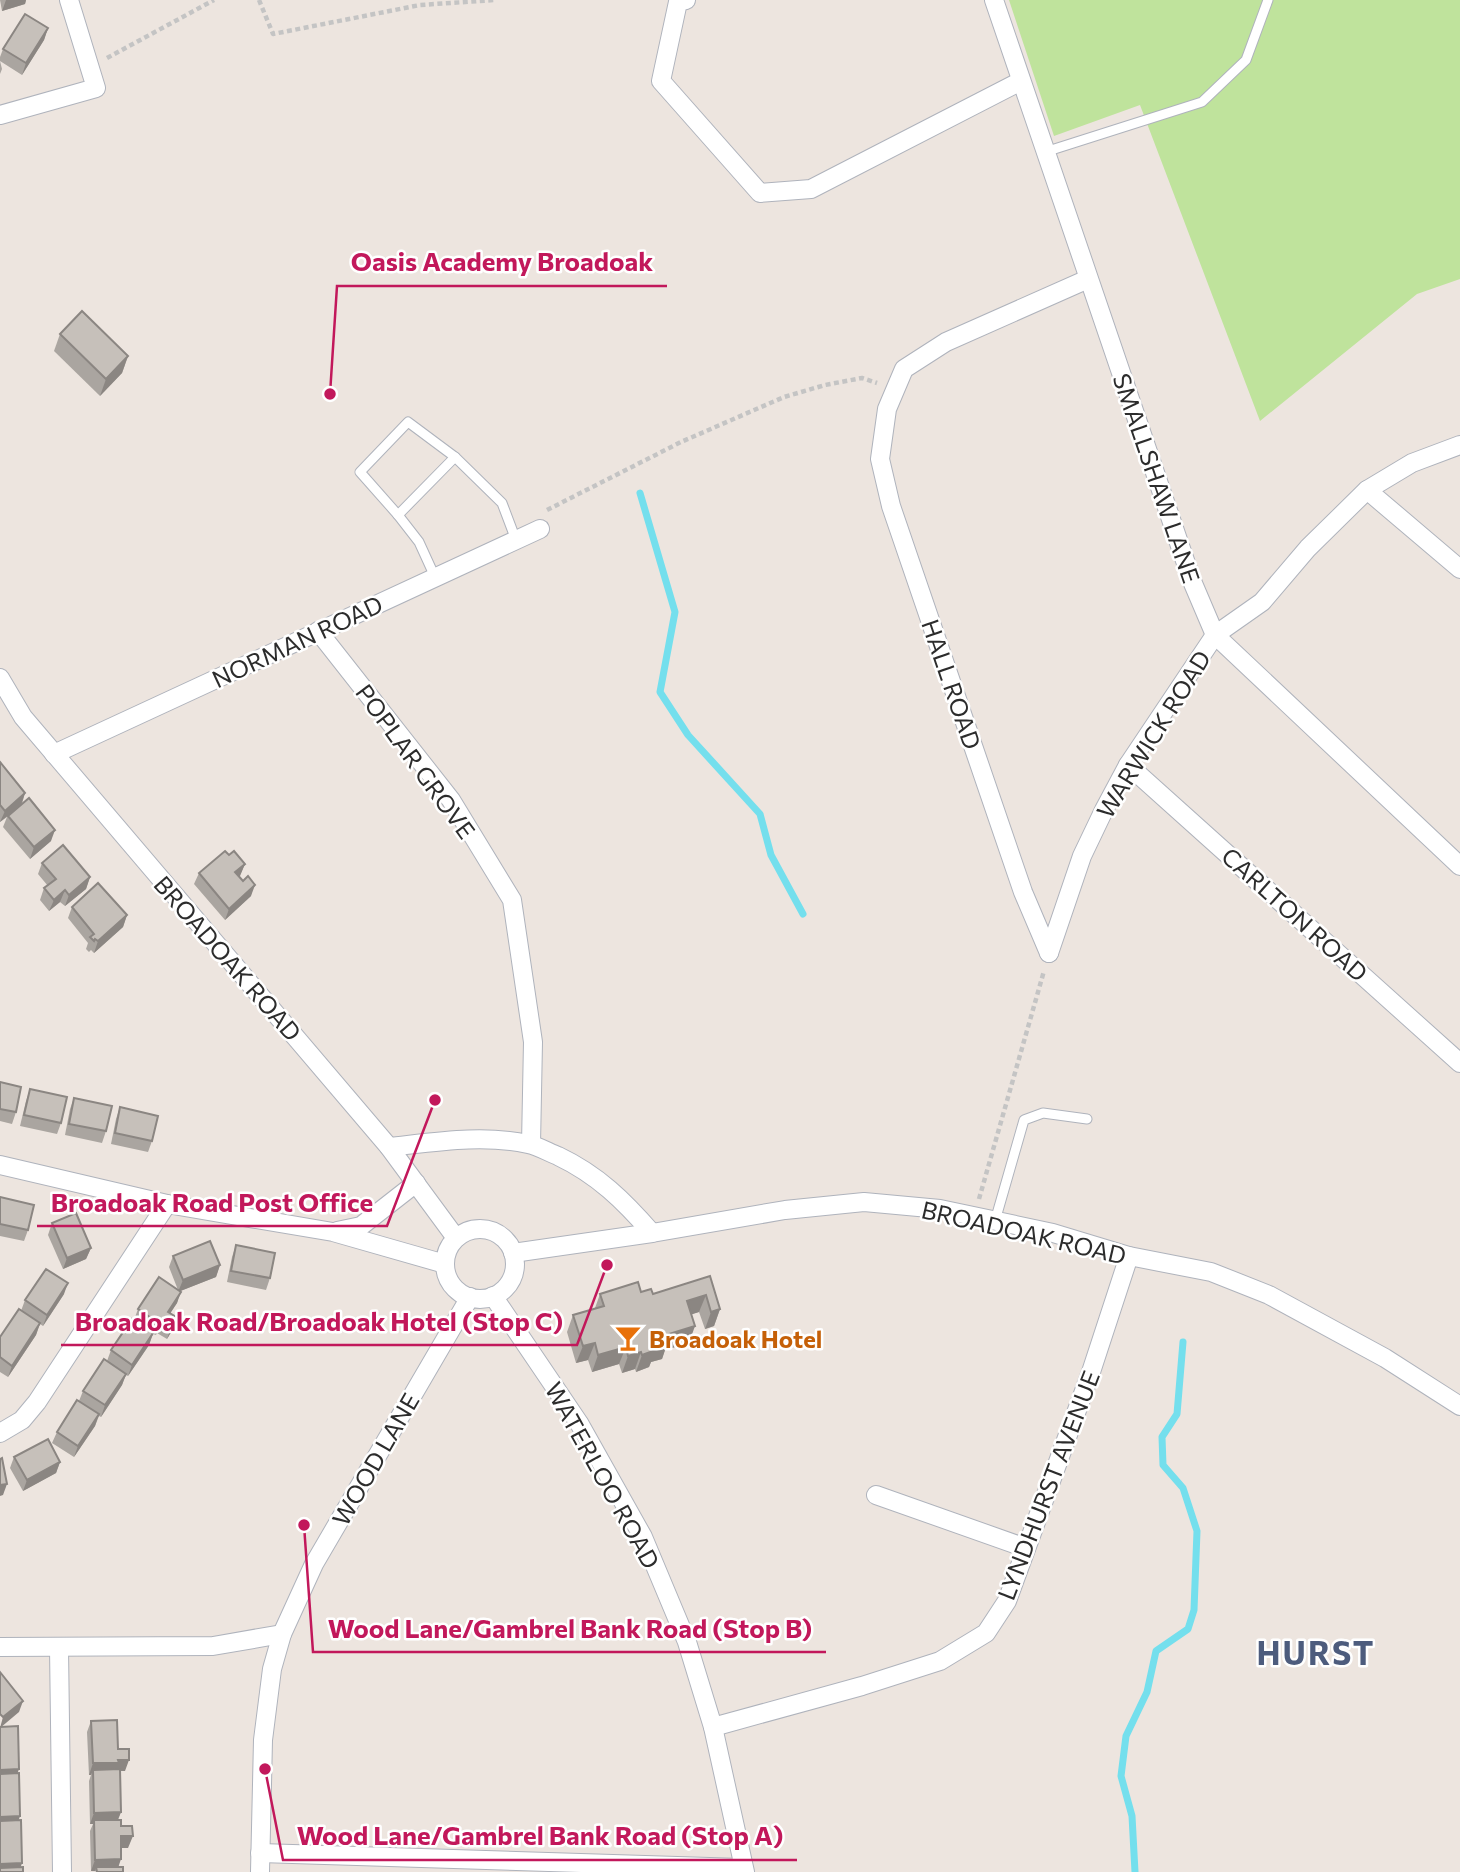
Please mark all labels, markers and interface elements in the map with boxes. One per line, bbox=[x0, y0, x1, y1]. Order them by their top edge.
callout: Oasis Academy Broadoak bbox=[337, 239, 667, 286]
text: Oasis Academy Broadoak bbox=[351, 245, 653, 276]
street label: SMALLSHAW LANE bbox=[1108, 369, 1206, 587]
street label: NORMAN ROAD bbox=[207, 589, 387, 693]
street label: HALL ROAD bbox=[916, 615, 988, 753]
street label: WARWICK ROAD bbox=[1090, 645, 1216, 823]
street label: POPLAR GROVE bbox=[350, 678, 482, 844]
street label: CARLTON ROAD bbox=[1216, 841, 1374, 987]
street label: BROADOAK ROAD bbox=[148, 870, 308, 1046]
callout: Broadoak Road Post Office bbox=[37, 1179, 387, 1226]
text: Broadoak Road Post Office bbox=[51, 1186, 373, 1217]
street label: BROADOAK ROAD bbox=[919, 1194, 1129, 1270]
callout: Broadoak Road/Broadoak Hotel (Stop C) bbox=[61, 1298, 577, 1345]
text: Broadoak Road/Broadoak Hotel (Stop C) bbox=[75, 1305, 563, 1336]
bar icon: Broadoak Hotel bbox=[613, 1323, 643, 1353]
place label: Broadoak Hotel bbox=[649, 1324, 822, 1353]
street label: LYNDHURST AVENUE bbox=[991, 1366, 1105, 1604]
street label: WATERLOO ROAD bbox=[540, 1377, 666, 1573]
street label: WOOD LANE bbox=[325, 1388, 425, 1530]
callout: Wood Lane/Gambrel Bank Road (Stop B) bbox=[313, 1605, 826, 1652]
text: Wood Lane/Gambrel Bank Road (Stop B) bbox=[328, 1612, 812, 1643]
district label: HURST bbox=[1257, 1632, 1375, 1672]
callout: Wood Lane/Gambrel Bank Road (Stop A) bbox=[283, 1813, 797, 1860]
text: Wood Lane/Gambrel Bank Road (Stop A) bbox=[297, 1819, 783, 1850]

